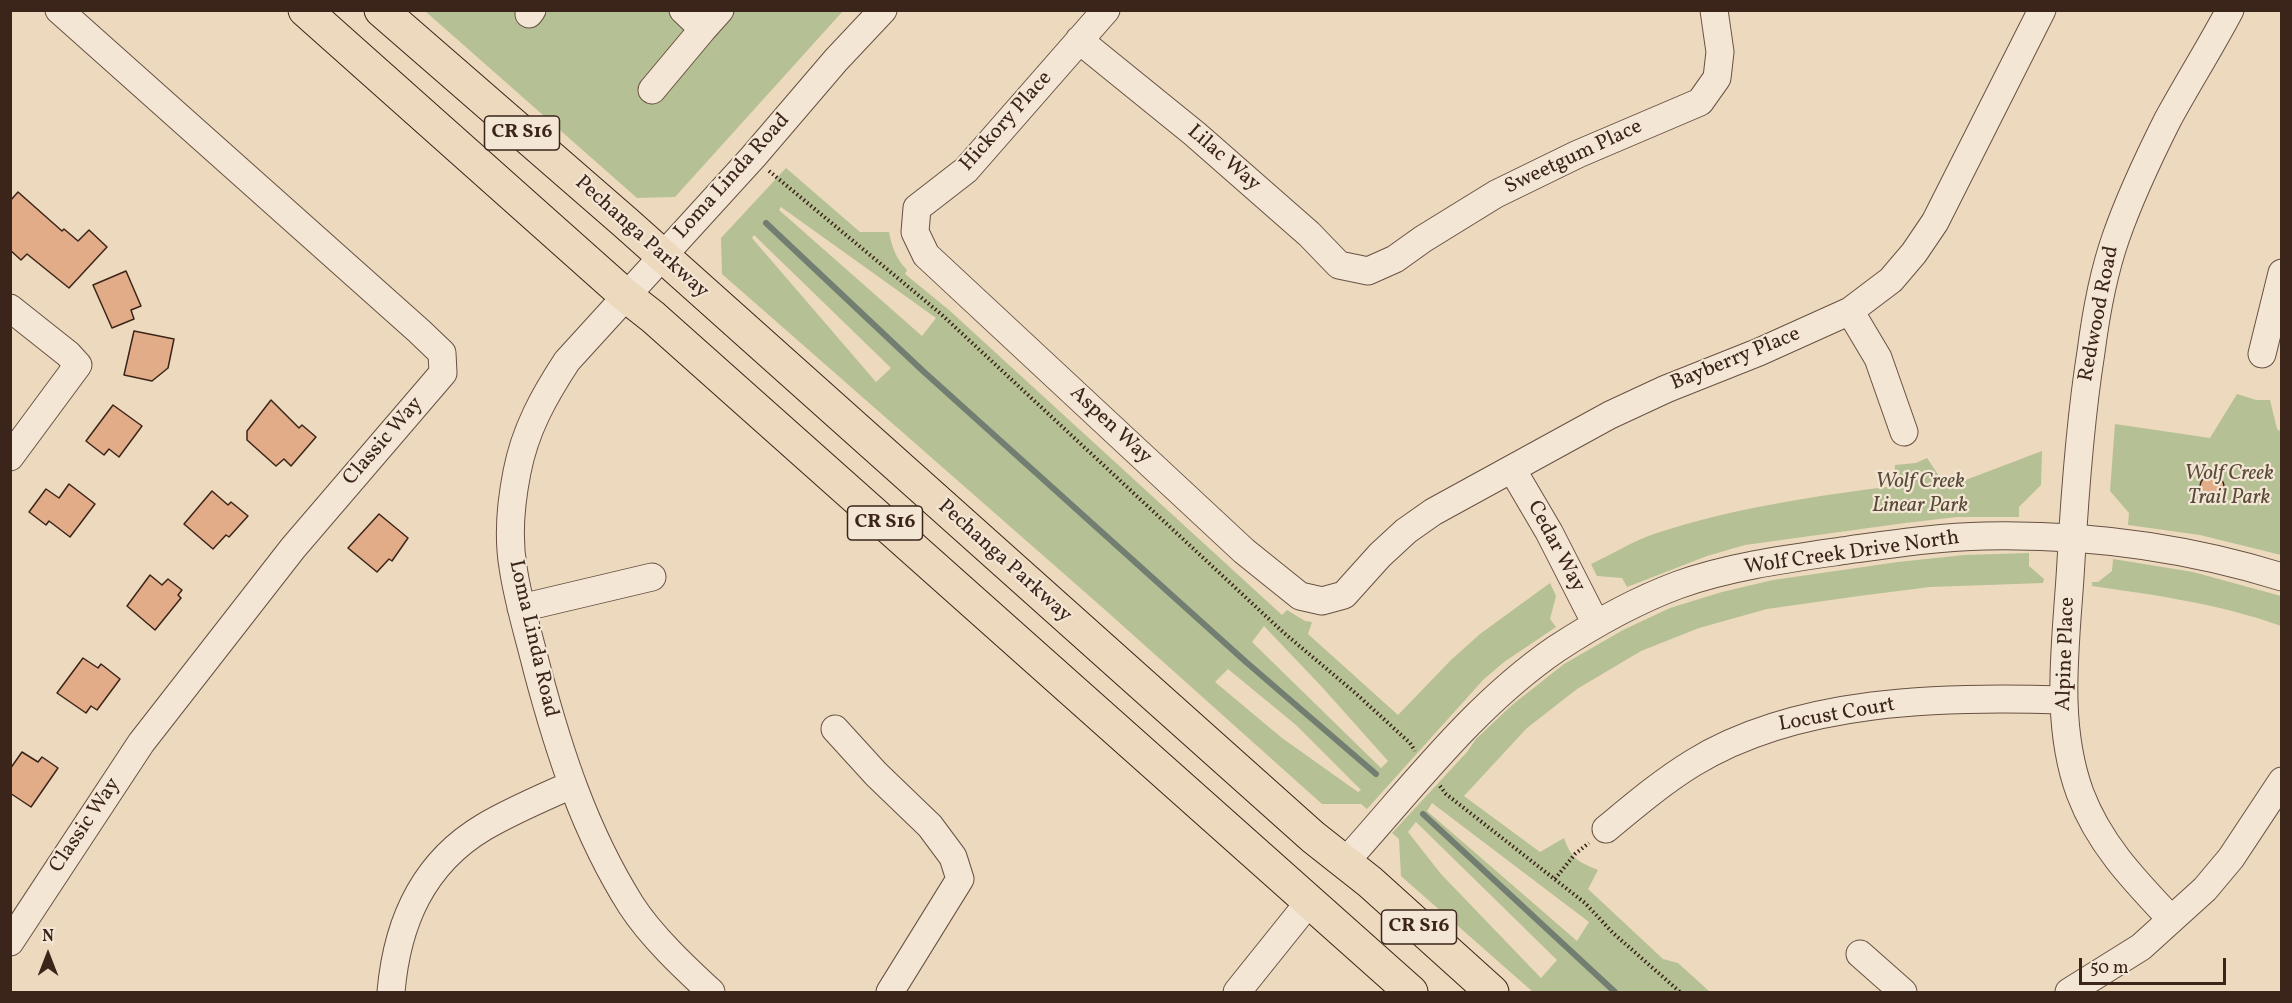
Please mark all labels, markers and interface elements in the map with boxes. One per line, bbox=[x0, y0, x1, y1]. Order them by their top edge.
street label: Hickory Place bbox=[956, 67, 1058, 177]
street label: Loma Linda Road bbox=[670, 109, 796, 245]
street label: Sweetgum Place bbox=[1501, 115, 1647, 201]
road number: CR S16 bbox=[484, 116, 560, 150]
street label: Lilac Way bbox=[1181, 120, 1265, 198]
street label: Pechanga Parkway bbox=[569, 171, 713, 305]
street label: Redwood Road bbox=[2075, 244, 2125, 384]
street label: Bayberry Place bbox=[1668, 323, 1804, 397]
street label: Aspen Way bbox=[1064, 382, 1156, 470]
street label: Classic Way bbox=[339, 393, 429, 491]
park label: Wolf Creek Trail Park bbox=[2184, 462, 2274, 512]
park label: Wolf Creek Linear Park bbox=[1872, 470, 1968, 520]
street label: Pechanga Parkway bbox=[932, 495, 1076, 629]
street label: Cedar Way bbox=[1520, 497, 1590, 597]
road number: CR S16 bbox=[848, 506, 922, 540]
street label: Wolf Creek Drive North bbox=[1743, 526, 1961, 582]
street label: Loma Linda Road bbox=[502, 558, 562, 720]
street label: Alpine Place bbox=[2052, 596, 2082, 712]
street label: Locust Court bbox=[1777, 693, 1897, 739]
street label: Classic Way bbox=[45, 774, 127, 878]
road number: CR S16 bbox=[1382, 910, 1456, 944]
north arrow bbox=[18, 925, 78, 985]
text: N bbox=[42, 926, 54, 948]
scale bar bbox=[2082, 946, 2229, 984]
text: 50 m bbox=[2090, 956, 2129, 981]

